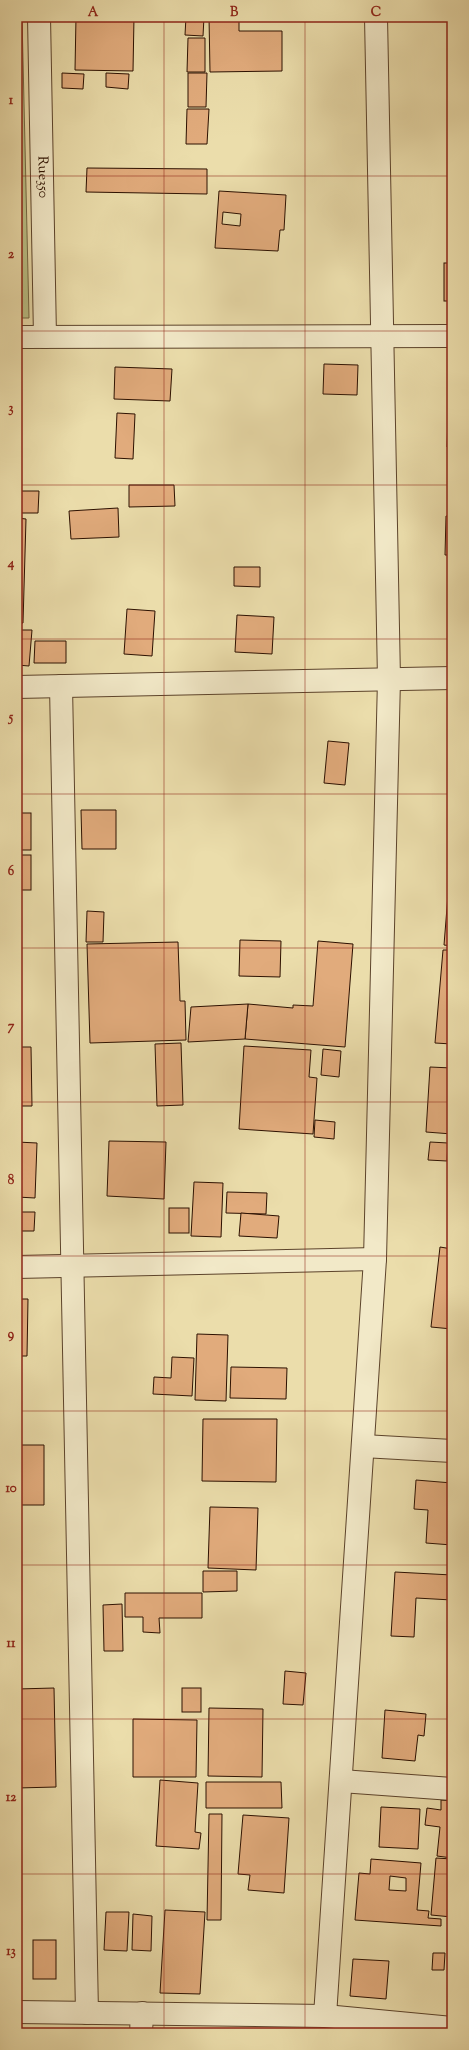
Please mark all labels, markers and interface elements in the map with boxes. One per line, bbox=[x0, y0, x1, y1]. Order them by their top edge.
text: A bbox=[88, 4, 99, 22]
text: B bbox=[230, 4, 239, 22]
text: C bbox=[371, 4, 381, 22]
text: 1 bbox=[9, 92, 14, 110]
street label: Rue350 bbox=[32, 156, 52, 198]
text: 2 bbox=[8, 246, 15, 264]
text: 3 bbox=[8, 400, 14, 418]
text: 4 bbox=[7, 555, 15, 573]
text: 5 bbox=[8, 709, 14, 727]
text: 6 bbox=[8, 863, 15, 881]
text: 7 bbox=[8, 1018, 15, 1036]
text: 8 bbox=[8, 1172, 15, 1190]
text: 9 bbox=[8, 1326, 15, 1344]
text: 10 bbox=[5, 1480, 17, 1498]
text: 11 bbox=[7, 1635, 16, 1653]
text: 12 bbox=[6, 1789, 17, 1807]
text: 13 bbox=[6, 1943, 16, 1961]

